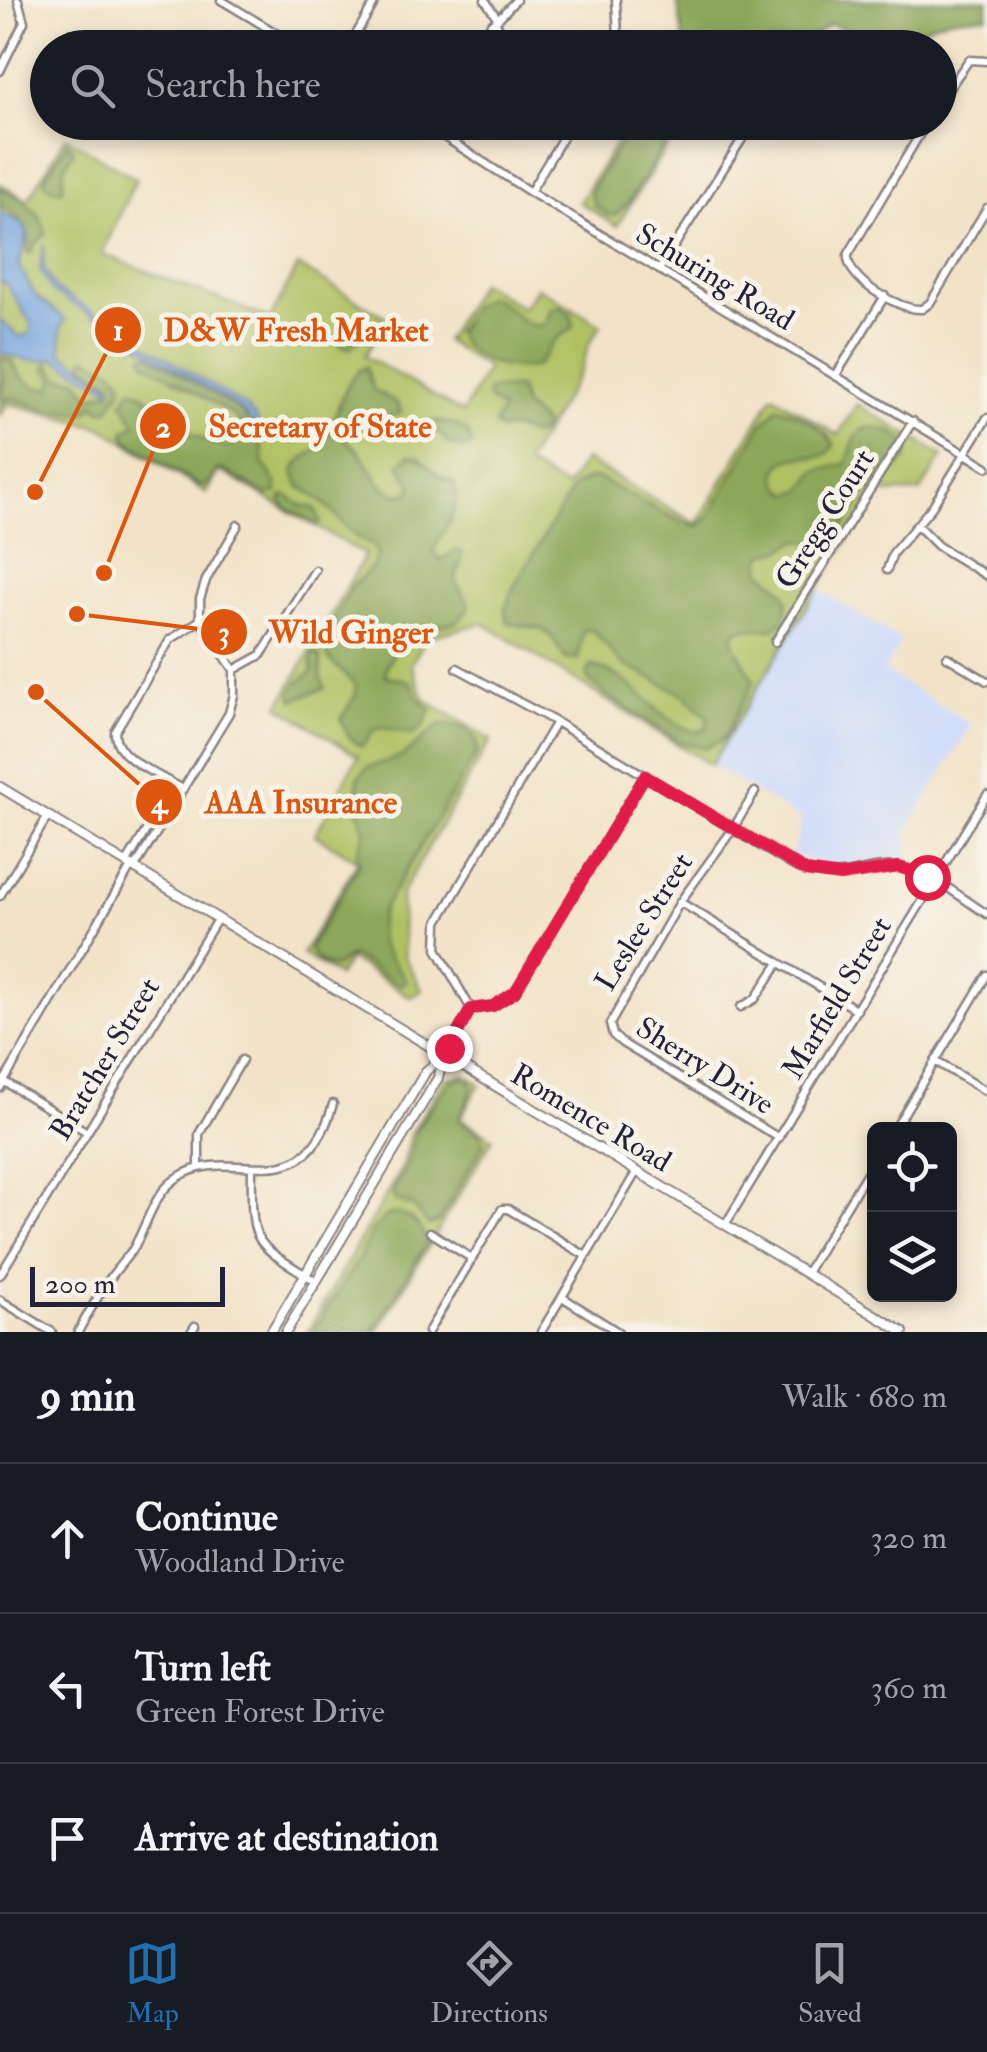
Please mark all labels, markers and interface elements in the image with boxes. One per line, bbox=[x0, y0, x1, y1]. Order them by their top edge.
search box bbox=[30, 30, 957, 140]
icon: search bbox=[65, 58, 120, 113]
text: Search here bbox=[145, 61, 321, 109]
street label: Schuring Road bbox=[629, 215, 801, 339]
callout: D&W Fresh Market bbox=[93, 299, 448, 361]
text: D&W Fresh Market bbox=[163, 311, 429, 351]
text: 1 bbox=[113, 312, 123, 349]
callout: Secretary of State bbox=[138, 395, 451, 457]
text: Secretary of State bbox=[208, 407, 432, 447]
text: 2 bbox=[155, 409, 171, 446]
street label: Gregg Court bbox=[768, 442, 883, 596]
callout: Wild Ginger bbox=[199, 601, 454, 663]
text: Wild Ginger bbox=[268, 613, 434, 653]
text: 3 bbox=[218, 614, 230, 651]
callout: AAA Insurance bbox=[134, 771, 417, 833]
text: AAA Insurance bbox=[203, 783, 398, 823]
text: 4 bbox=[150, 785, 169, 822]
street label: Leslee Street bbox=[587, 846, 701, 998]
route start bbox=[905, 855, 951, 901]
street label: Marfield Street bbox=[774, 910, 900, 1086]
street label: Bratcher Street bbox=[42, 971, 168, 1147]
street label: Sherry Drive bbox=[629, 1009, 781, 1123]
route end bbox=[427, 1026, 473, 1072]
street label: Romence Road bbox=[504, 1056, 678, 1180]
map controls bbox=[867, 1122, 957, 1302]
button: locate bbox=[867, 1122, 957, 1212]
button: layers bbox=[867, 1212, 957, 1302]
scale bar bbox=[30, 1262, 225, 1306]
text: 200 m bbox=[45, 1267, 116, 1302]
text: 9 min bbox=[40, 1371, 136, 1423]
text: Walk · 680 m bbox=[782, 1377, 947, 1417]
text: Continue bbox=[135, 1494, 278, 1542]
icon: ahead bbox=[40, 1511, 95, 1566]
text: 320 m bbox=[871, 1518, 947, 1558]
text: Woodland Drive bbox=[135, 1542, 345, 1582]
text: Turn left bbox=[135, 1644, 271, 1692]
icon: left bbox=[40, 1661, 95, 1716]
text: 360 m bbox=[871, 1668, 947, 1708]
text: Green Forest Drive bbox=[135, 1692, 385, 1732]
icon: arrive bbox=[40, 1811, 95, 1866]
text: Arrive at destination bbox=[135, 1814, 439, 1862]
tab: Map bbox=[125, 1936, 180, 2031]
tab: Directions bbox=[430, 1936, 548, 2031]
tab: Saved bbox=[798, 1936, 862, 2031]

